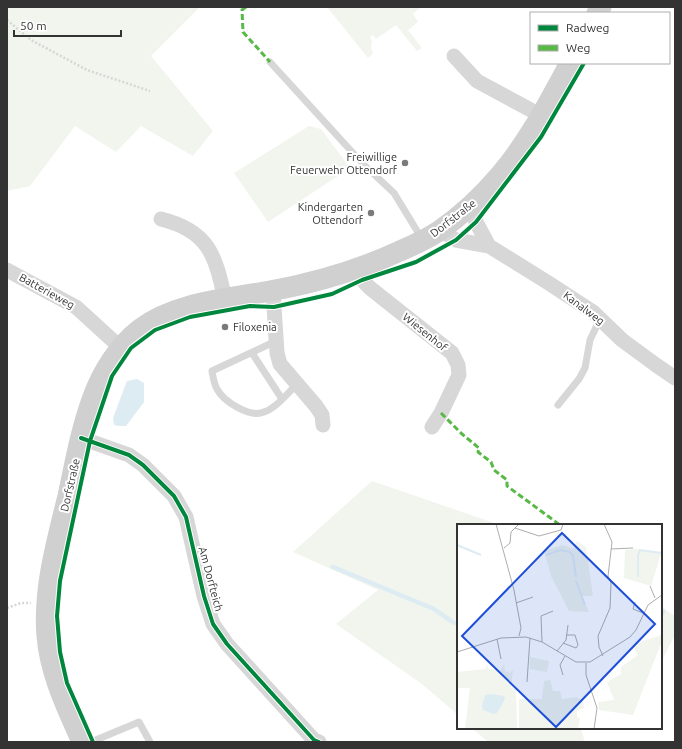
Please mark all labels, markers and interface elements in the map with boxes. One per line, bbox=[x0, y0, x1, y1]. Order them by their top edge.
scale bar bbox=[14, 12, 121, 38]
legend bbox=[530, 12, 670, 64]
text: 50 m bbox=[20, 19, 47, 32]
text: Radweg bbox=[566, 21, 609, 34]
text: Weg bbox=[566, 41, 590, 54]
place label: Freiwillige Feuerwehr Ottendorf bbox=[290, 151, 398, 176]
marker: Freiwillige Feuerwehr Ottendorf bbox=[400, 158, 410, 168]
street label: Dorfstraße bbox=[428, 197, 478, 239]
place label: Kindergarten Ottendorf bbox=[298, 201, 364, 226]
marker: Kindergarten Ottendorf bbox=[366, 208, 376, 218]
street label: Batterieweg bbox=[17, 271, 77, 311]
street label: Kanalweg bbox=[561, 289, 607, 327]
street label: Wiesenhof bbox=[401, 311, 450, 354]
place label: Filoxenia bbox=[233, 321, 277, 333]
marker: Filoxenia bbox=[220, 322, 230, 332]
street label: Dorfstraße bbox=[58, 457, 82, 513]
inset map bbox=[457, 524, 662, 729]
street label: Am Dorfteich bbox=[197, 545, 225, 613]

